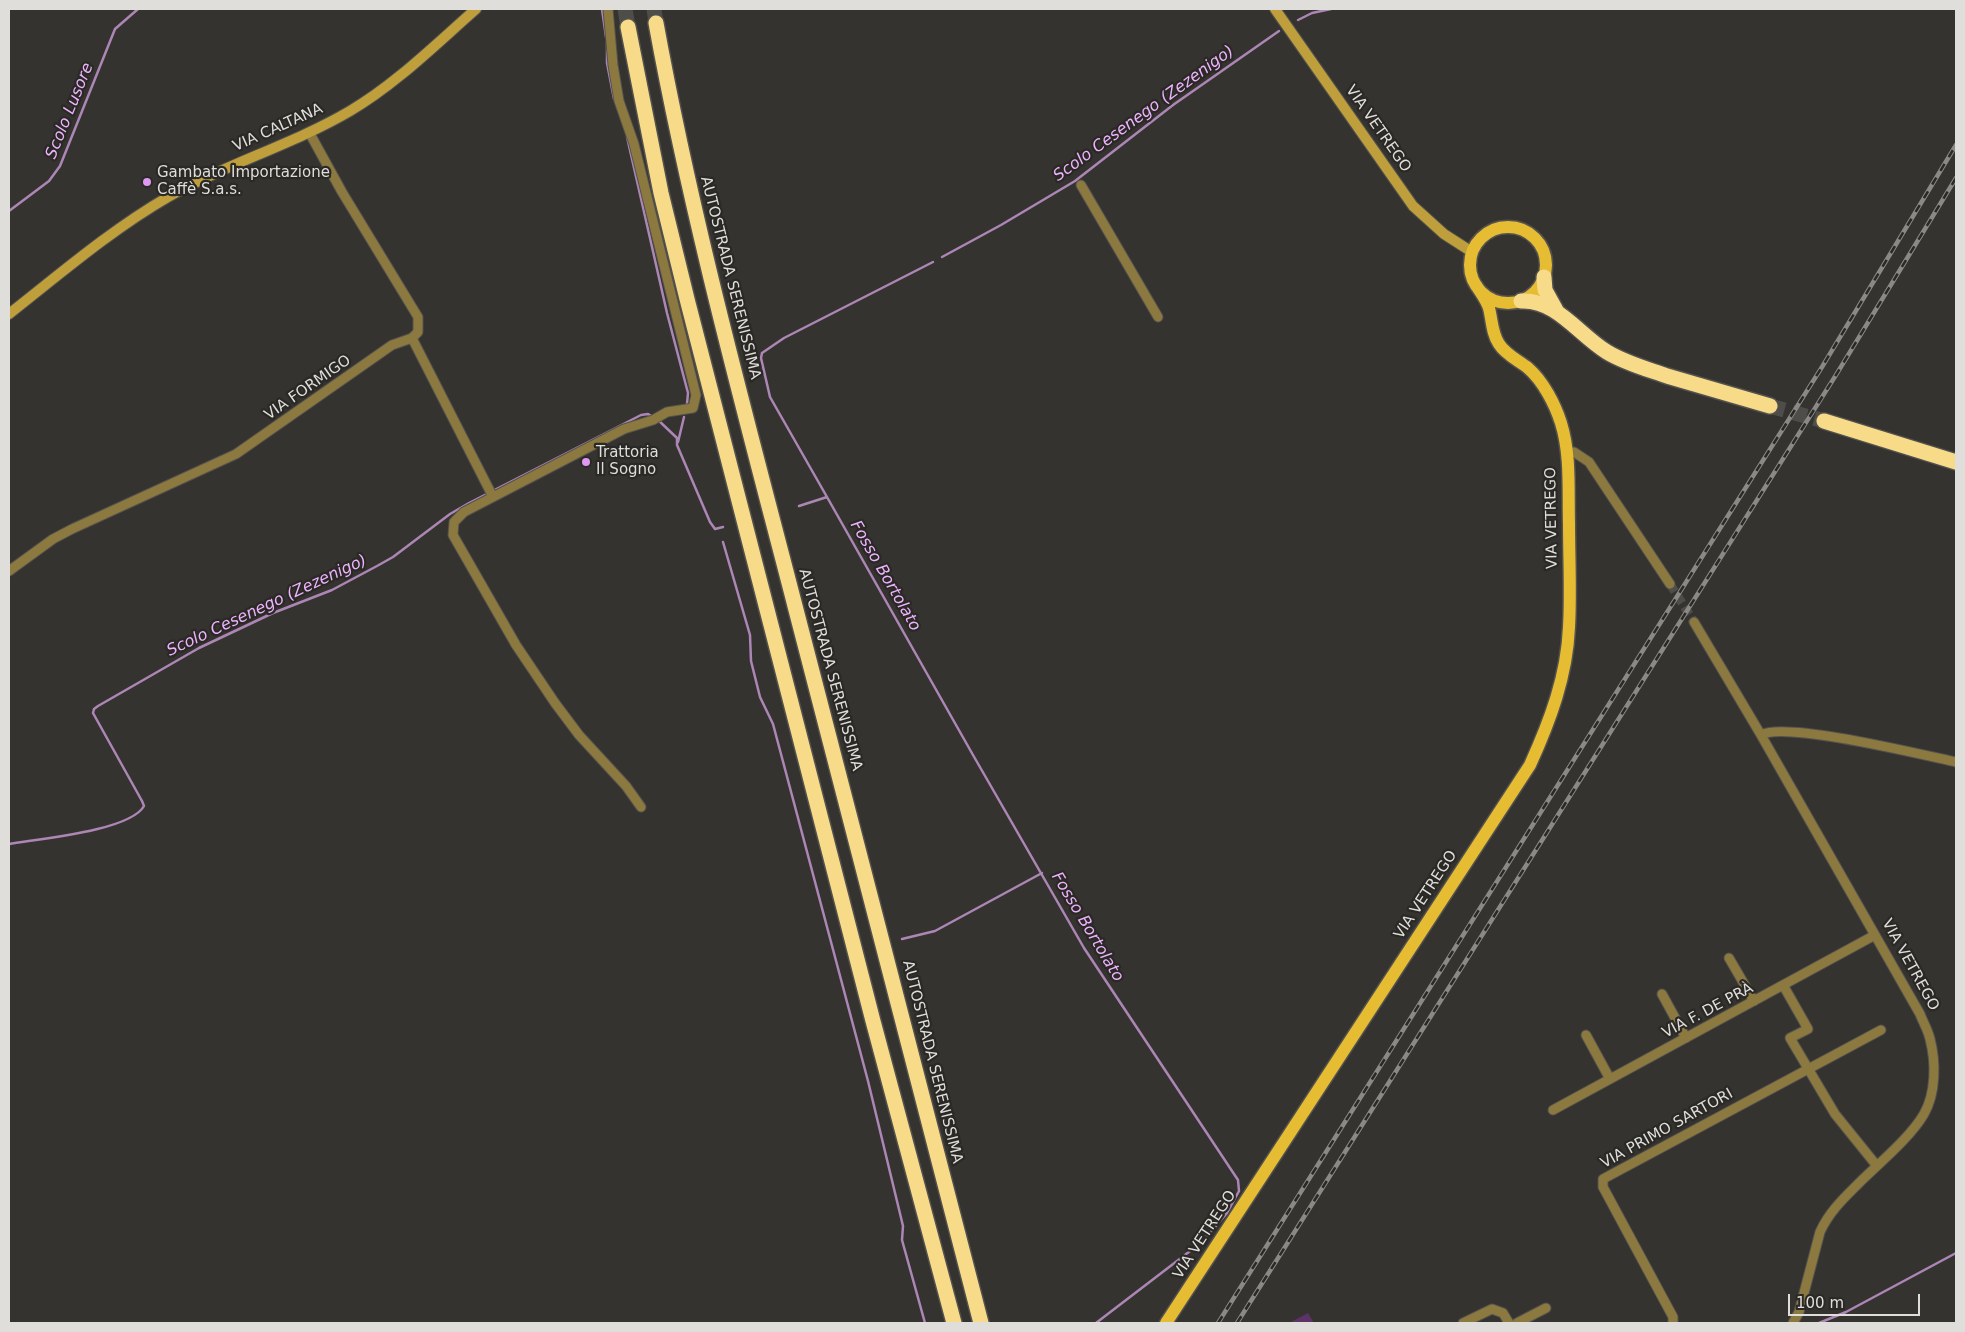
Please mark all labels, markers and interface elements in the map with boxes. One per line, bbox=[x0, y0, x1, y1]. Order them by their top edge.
water label: Scolo Cesenego (Zezenigo) bbox=[1050, 42, 1238, 186]
water label: Scolo Lusore bbox=[42, 60, 98, 162]
street label: VIA VETREGO bbox=[1341, 82, 1415, 176]
street label: VIA CALTANA bbox=[230, 100, 326, 156]
place label: Gambato Importazione Caffè S.a.s. bbox=[157, 164, 330, 199]
street label: AUTOSTRADA SERENISSIMA bbox=[696, 175, 764, 381]
marker: Gambato Importazione Caffè S.a.s. bbox=[141, 176, 153, 188]
street label: VIA FORMIGO bbox=[261, 352, 355, 424]
place label: Trattoria Il Sogno bbox=[596, 444, 659, 479]
marker: Trattoria Il Sogno bbox=[580, 456, 592, 468]
street label: VIA VETREGO bbox=[1542, 467, 1562, 569]
water label: Fosso Bortolato bbox=[846, 517, 924, 635]
water label: Scolo Cesenego (Zezenigo) bbox=[164, 551, 370, 661]
street label: AUTOSTRADA SERENISSIMA bbox=[794, 567, 866, 773]
street label: VIA VETREGO bbox=[1391, 847, 1461, 943]
water label: Fosso Bortolato bbox=[1047, 869, 1127, 985]
street label: VIA VETREGO bbox=[1877, 916, 1943, 1014]
street label: AUTOSTRADA SERENISSIMA bbox=[898, 959, 966, 1165]
street label: VIA F. DE PRÀ bbox=[1659, 979, 1757, 1043]
street label: VIA PRIMO SARTORI bbox=[1598, 1085, 1736, 1173]
street label: VIA VETREGO bbox=[1170, 1187, 1240, 1283]
scale bar bbox=[1790, 1284, 1922, 1316]
text: 100 m bbox=[1796, 1294, 1844, 1312]

